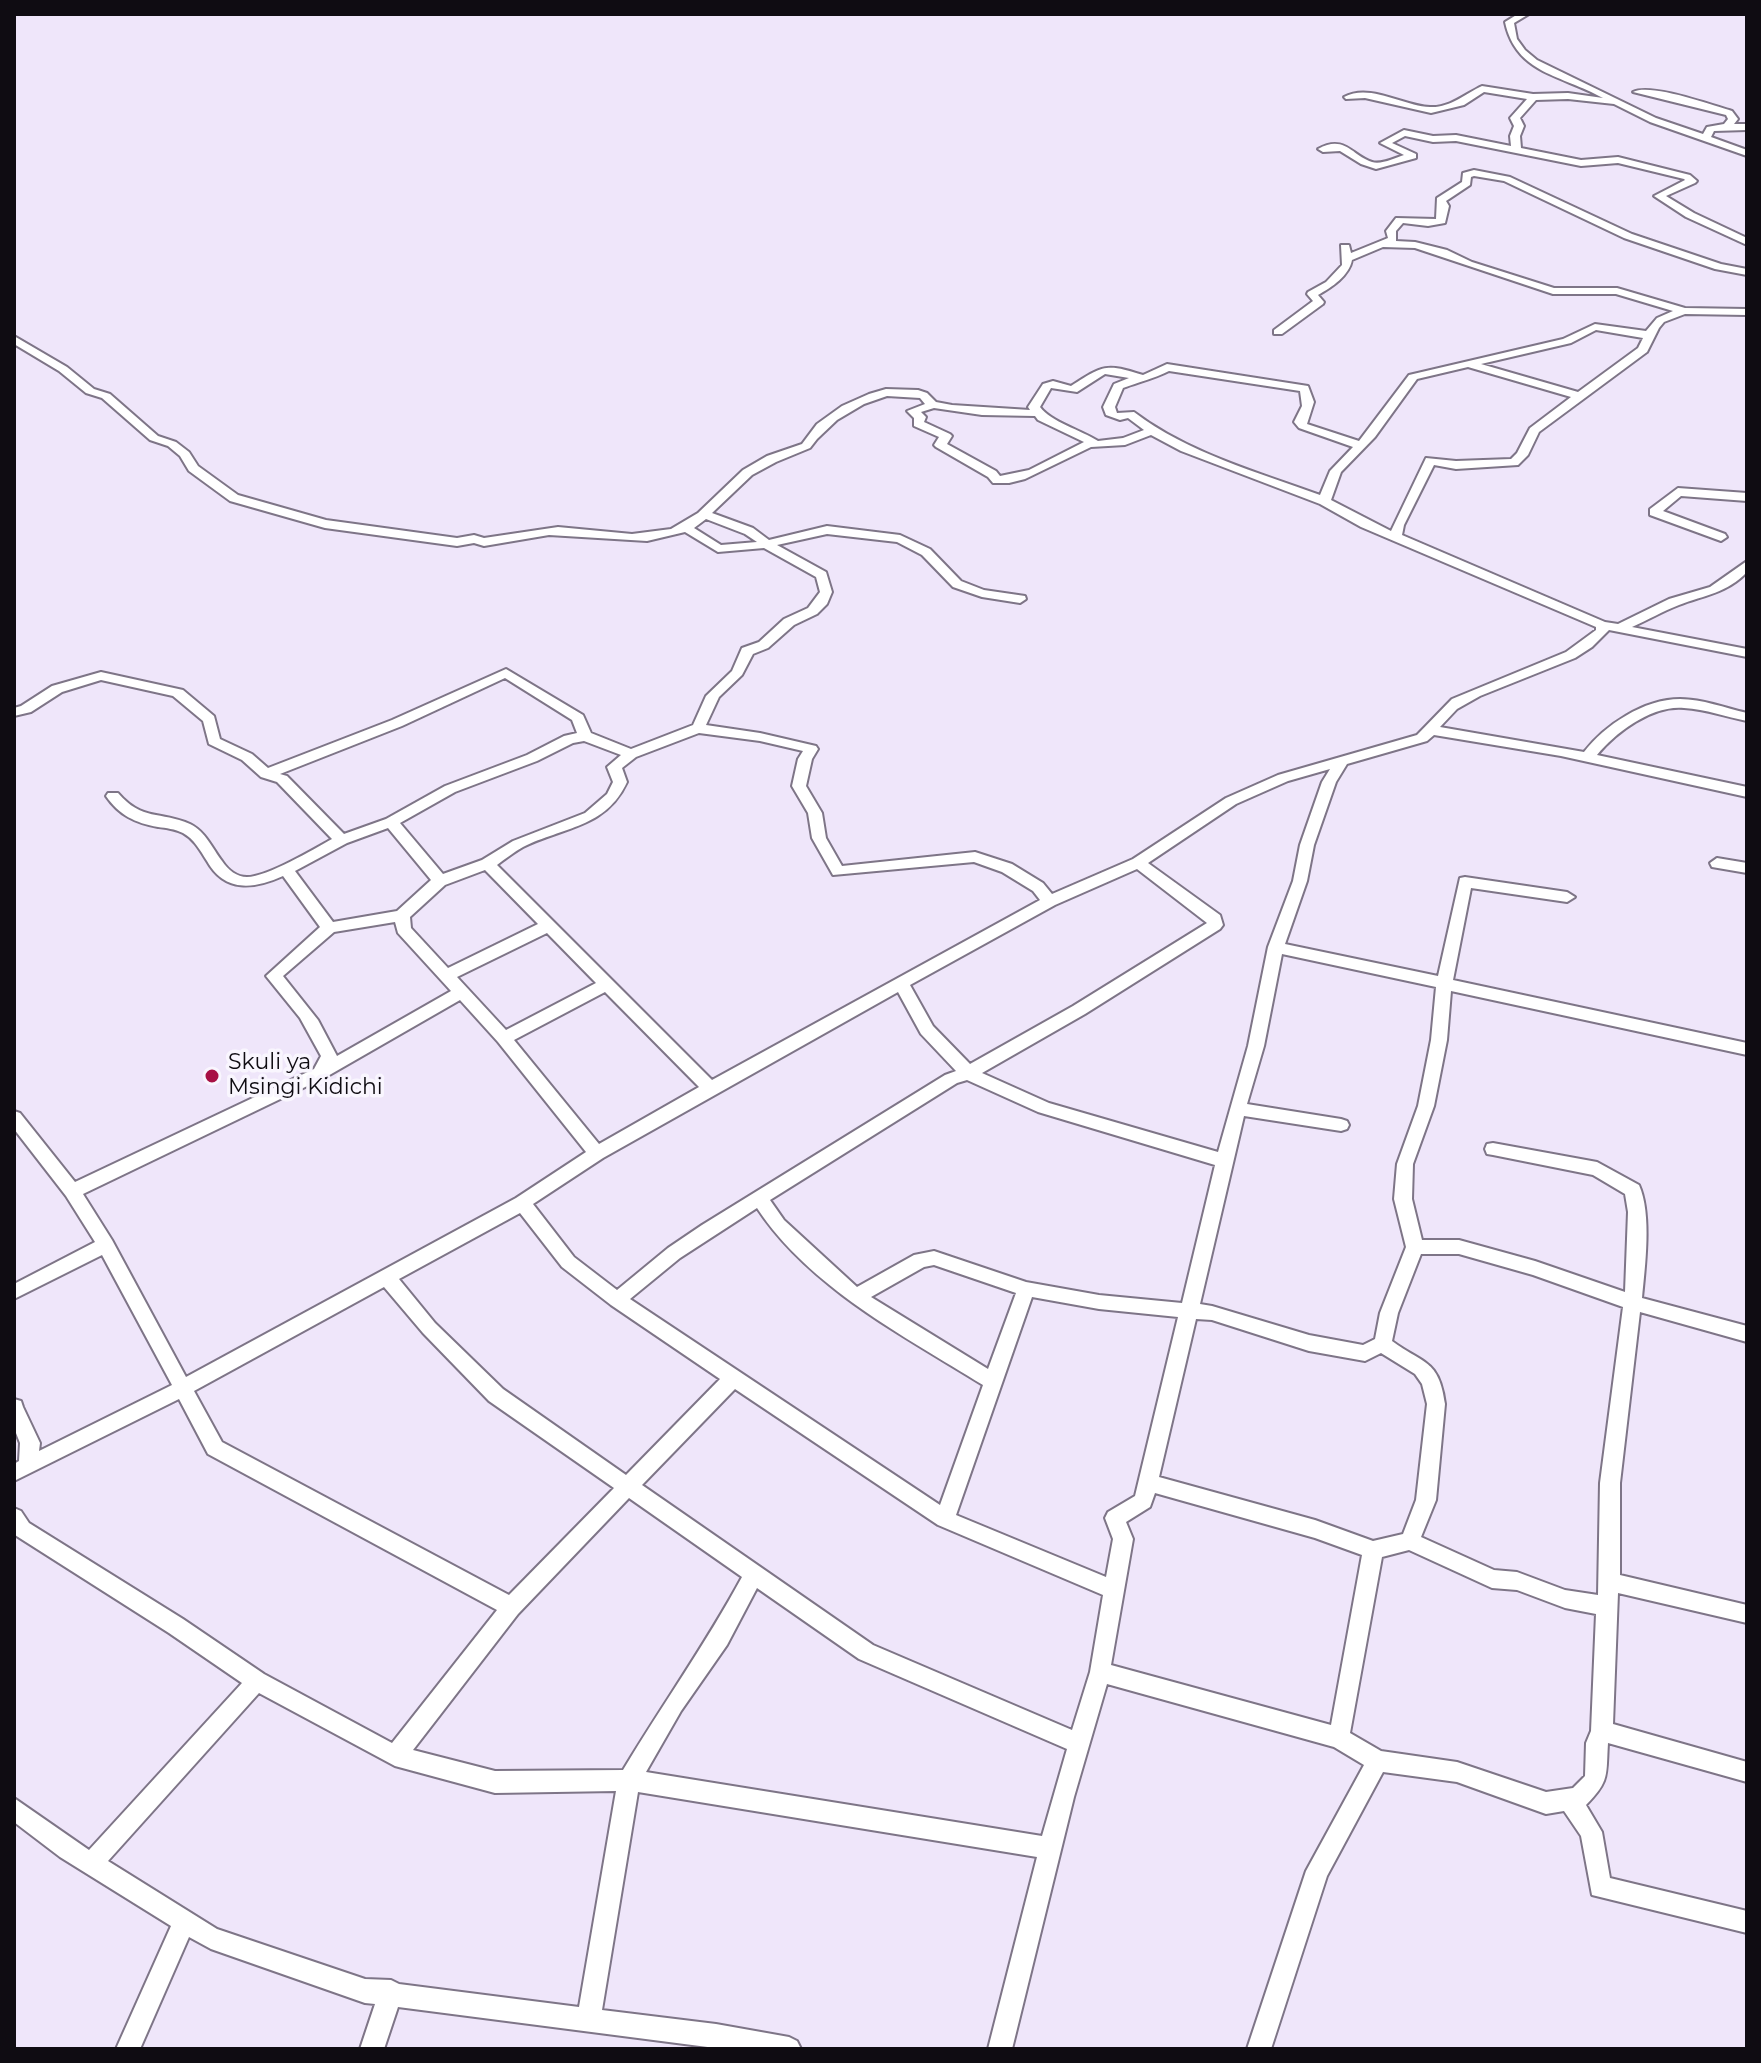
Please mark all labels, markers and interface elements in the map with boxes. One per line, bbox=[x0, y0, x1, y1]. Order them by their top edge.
place label: Skuli ya Msingi Kidichi bbox=[228, 1050, 383, 1102]
marker: Skuli ya Msingi Kidichi bbox=[203, 1067, 221, 1085]

